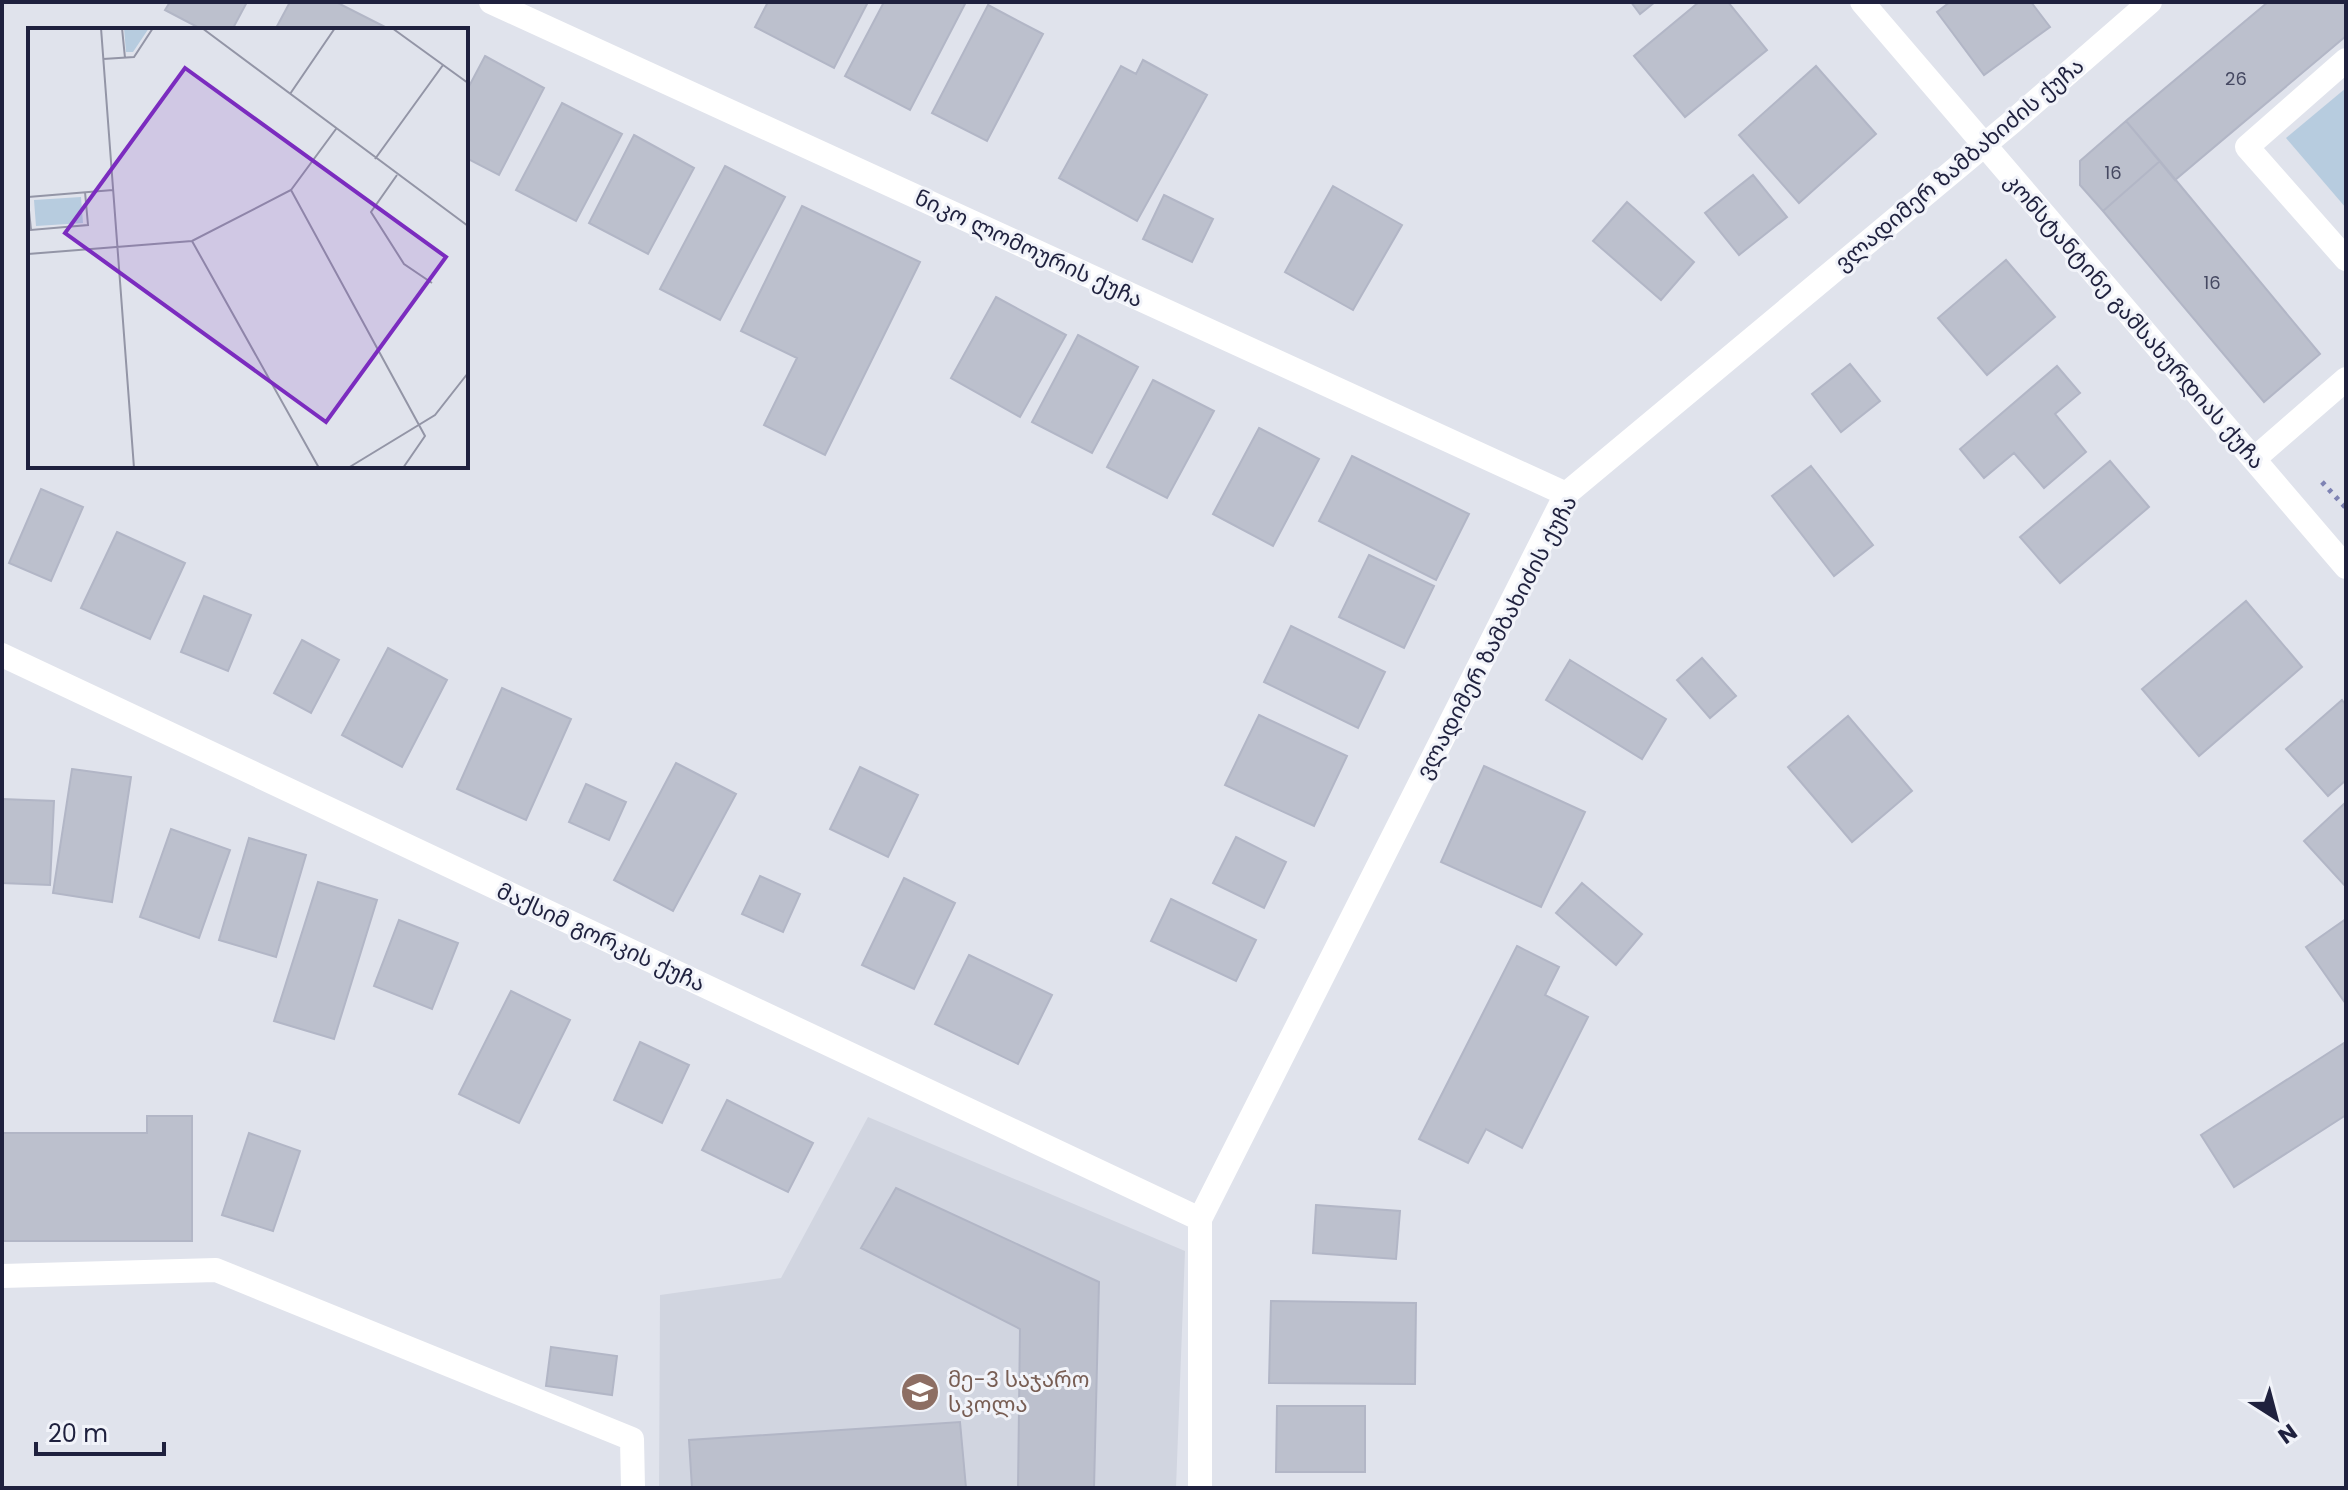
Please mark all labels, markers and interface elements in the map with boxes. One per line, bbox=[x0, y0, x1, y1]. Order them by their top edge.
inset map bbox=[28, 28, 468, 468]
street label: ვლადიმერ ზამბახიძის ქუჩა bbox=[1828, 51, 2091, 278]
house number: 26 bbox=[2225, 66, 2247, 91]
house number: 16 bbox=[2104, 160, 2122, 185]
street label: კონსტანტინე გამსახურდიას ქუჩა bbox=[1997, 167, 2272, 476]
street label: ნიკო ლომოურის ქუჩა bbox=[910, 182, 1148, 315]
house number: 16 bbox=[2203, 270, 2221, 295]
street label: ვლადიმერ ზამბახიძის ქუჩა bbox=[1408, 490, 1584, 784]
street label: მაქსიმ გორკის ქუჩა bbox=[492, 876, 710, 999]
place label: მე-3 საჯარო სკოლა bbox=[948, 1364, 1089, 1420]
school or university icon: მე-3 საჯარო სკოლა bbox=[899, 1371, 941, 1413]
north arrow bbox=[2236, 1378, 2316, 1458]
scale bar bbox=[36, 1406, 164, 1456]
text: N bbox=[2272, 1416, 2303, 1451]
text: 20 m bbox=[48, 1417, 108, 1450]

